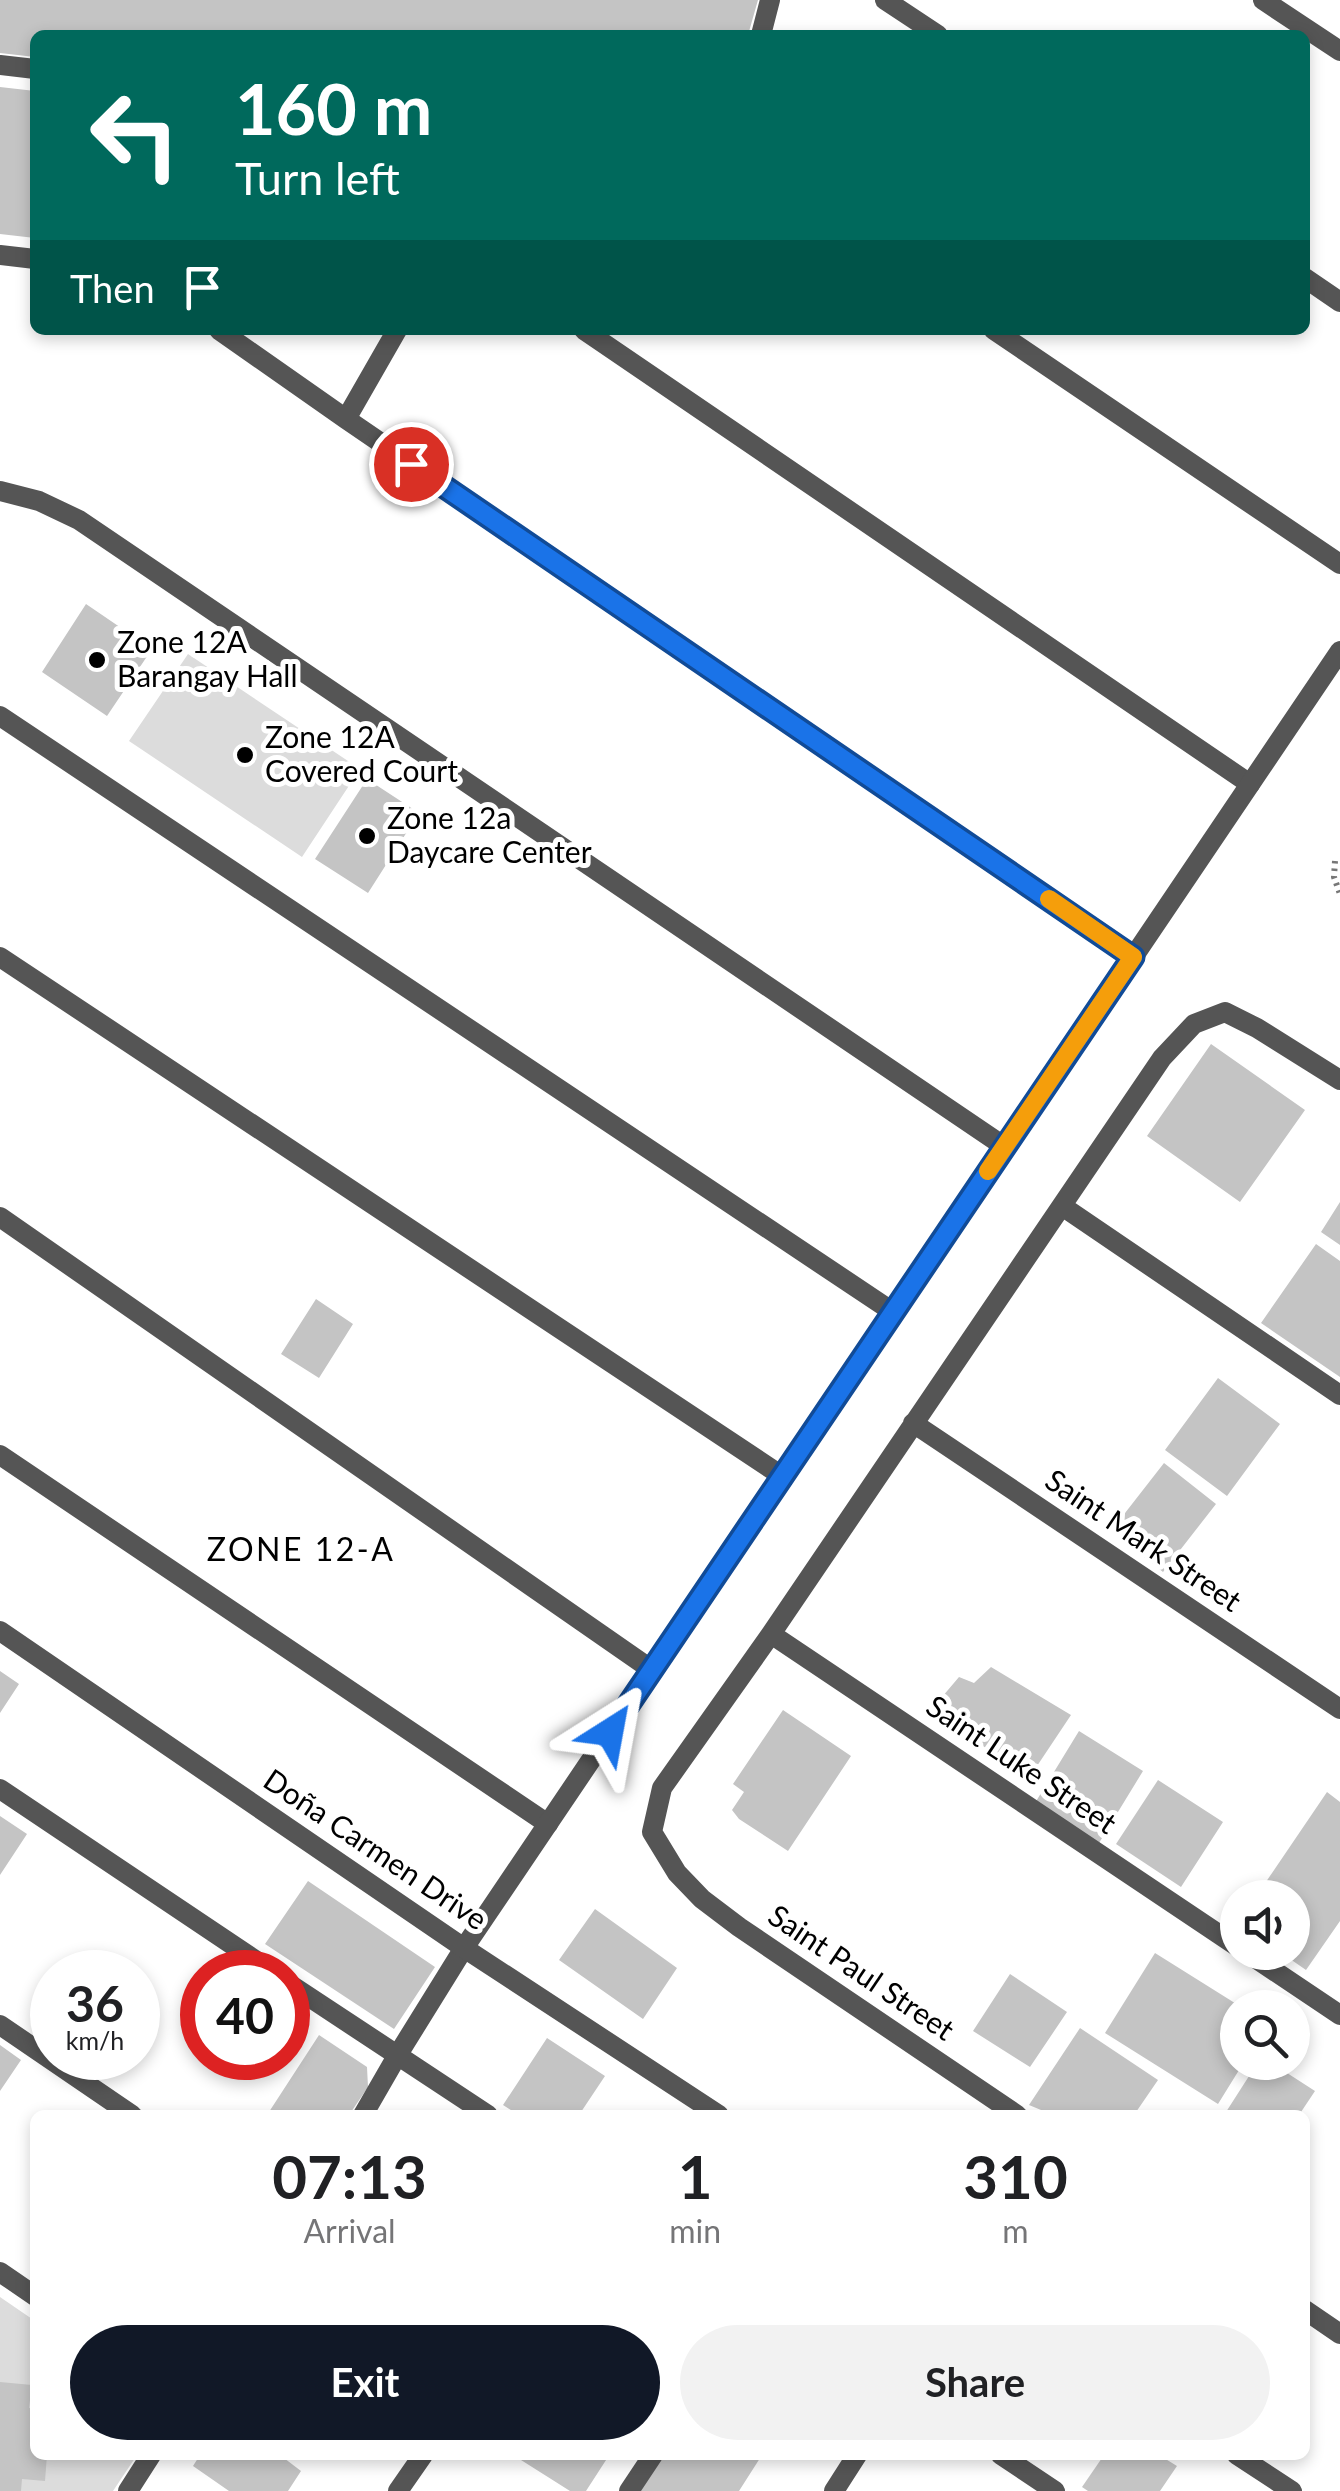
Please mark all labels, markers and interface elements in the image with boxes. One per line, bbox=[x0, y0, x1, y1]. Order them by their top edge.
text: 160 m bbox=[235, 66, 432, 150]
icon: left bbox=[70, 70, 200, 200]
text: Turn left bbox=[235, 151, 400, 205]
icon: arrive bbox=[175, 260, 230, 315]
text: Then bbox=[70, 265, 155, 311]
pin bbox=[369, 422, 454, 507]
icon: arrive bbox=[384, 437, 439, 492]
place label: Zone 12A Barangay Hall bbox=[117, 623, 297, 693]
marker: Zone 12A Barangay Hall bbox=[86, 649, 108, 671]
place label: Zone 12A Covered Court bbox=[265, 718, 458, 788]
marker: Zone 12A Covered Court bbox=[234, 744, 256, 766]
place label: Zone 12a Daycare Center bbox=[387, 799, 592, 869]
marker: Zone 12a Daycare Center bbox=[356, 825, 378, 847]
street label: Saint Mark Street bbox=[1039, 1461, 1249, 1618]
district label: ZONE 12-A bbox=[207, 1529, 395, 1568]
position arrow bbox=[558, 1680, 662, 1784]
street label: Saint Luke Street bbox=[920, 1687, 1124, 1840]
street label: Doña Carmen Drive bbox=[258, 1760, 494, 1936]
map controls bbox=[1220, 1880, 1310, 2080]
button: sound bbox=[1220, 1880, 1310, 1970]
street label: Saint Paul Street bbox=[762, 1896, 962, 2047]
speed limit sign: 40 bbox=[180, 1950, 310, 2080]
text: 36 bbox=[66, 1973, 124, 2033]
button: search bbox=[1220, 1990, 1310, 2080]
text: km/h bbox=[66, 2025, 124, 2055]
text: 07:13 bbox=[272, 2140, 427, 2212]
text: 1 bbox=[678, 2140, 713, 2212]
text: 310 bbox=[963, 2140, 1068, 2212]
text: Arrival bbox=[303, 2211, 396, 2250]
text: min bbox=[669, 2211, 721, 2250]
text: m bbox=[1002, 2211, 1029, 2250]
button: Exit bbox=[70, 2325, 660, 2440]
button: Share bbox=[680, 2325, 1270, 2440]

